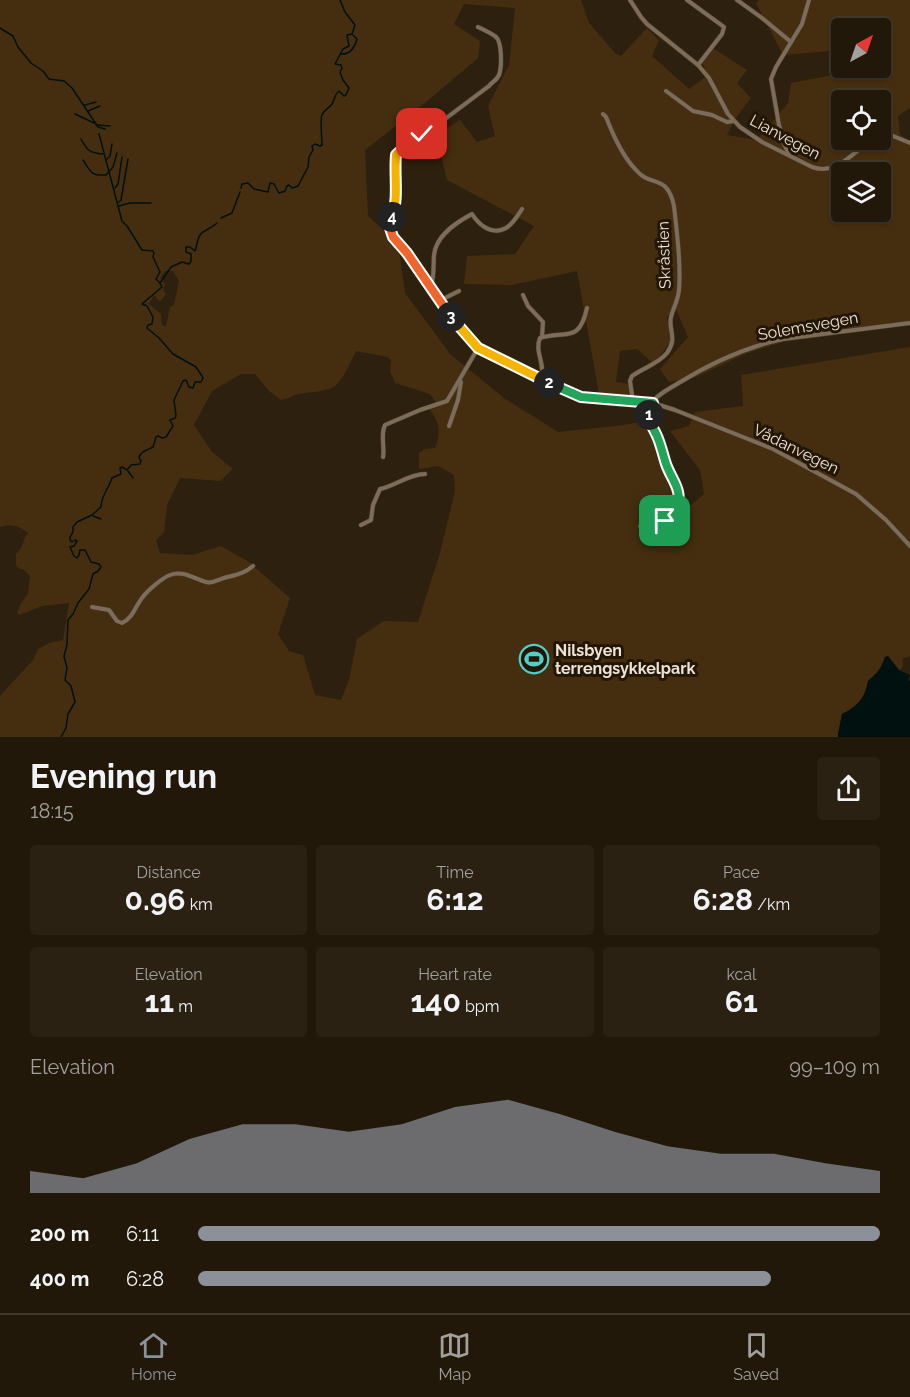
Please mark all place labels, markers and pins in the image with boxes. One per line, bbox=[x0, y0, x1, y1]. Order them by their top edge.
pin bbox=[396, 108, 447, 159]
pin: 4 bbox=[377, 202, 407, 232]
pin: 3 bbox=[436, 302, 466, 332]
pin: 2 bbox=[534, 368, 564, 398]
pin: 1 bbox=[634, 400, 664, 430]
pin bbox=[639, 495, 690, 546]
place label: Nilsbyen terrengsykkelpark bbox=[555, 641, 695, 678]
sports icon: Nilsbyen terrengsykkelpark bbox=[518, 643, 550, 675]

